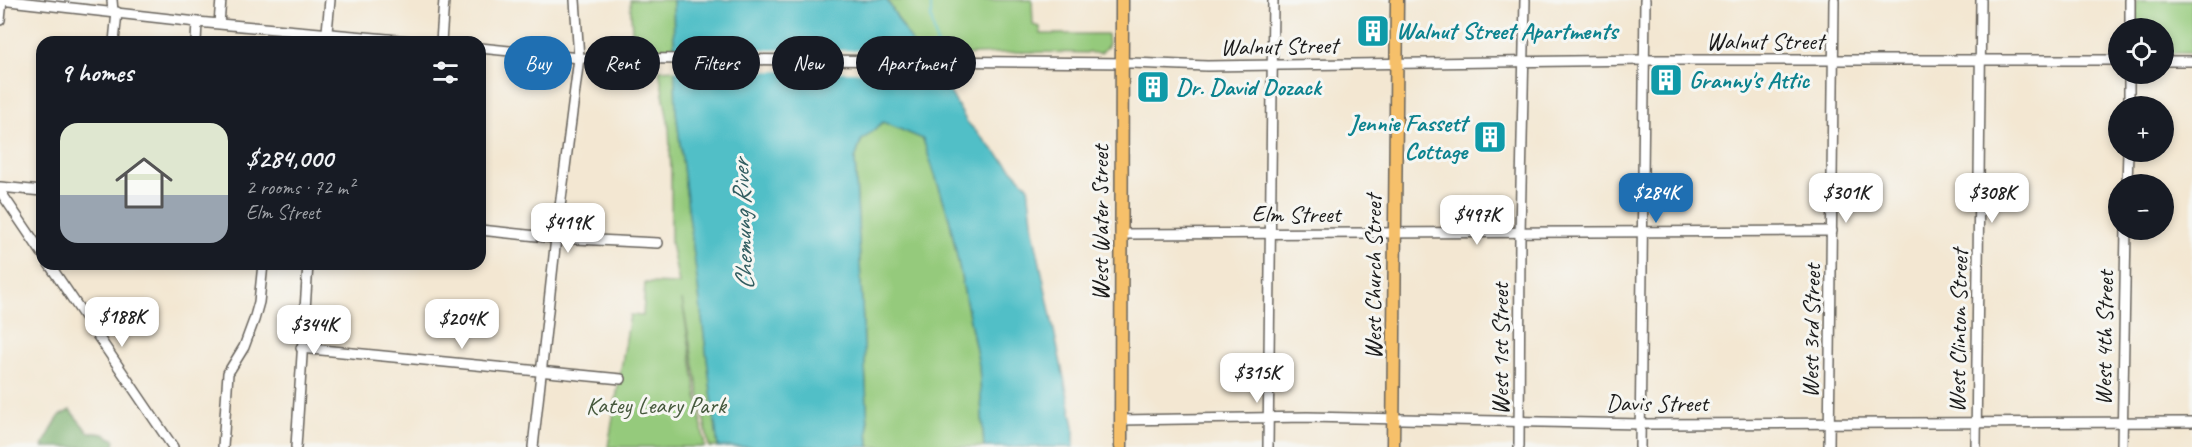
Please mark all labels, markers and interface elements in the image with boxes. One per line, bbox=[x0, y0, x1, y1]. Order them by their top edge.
building icon: Walnut Street Apartments bbox=[1355, 13, 1391, 49]
place label: Walnut Street Apartments bbox=[1396, 16, 1620, 46]
map controls bbox=[2108, 18, 2174, 240]
button: locate bbox=[2108, 18, 2174, 84]
street label: Walnut Street bbox=[1706, 26, 1827, 56]
street label: Walnut Street bbox=[1220, 30, 1341, 62]
chip: Buy bbox=[504, 36, 572, 90]
chip: Rent bbox=[584, 36, 660, 90]
chip: Filters bbox=[672, 36, 760, 90]
chip: New bbox=[772, 36, 844, 90]
chip: Apartment bbox=[856, 36, 976, 90]
text: 9 homes bbox=[60, 56, 133, 89]
icon: filters bbox=[429, 56, 462, 89]
building icon: Granny's Attic bbox=[1648, 62, 1684, 98]
place label: Granny's Attic bbox=[1689, 65, 1810, 95]
building icon: Dr. David Dozack bbox=[1135, 69, 1171, 105]
place label: Dr. David Dozack bbox=[1176, 72, 1323, 102]
button: + bbox=[2108, 96, 2174, 162]
place label: Jennie Fassett Cottage bbox=[1347, 108, 1471, 166]
building icon: Jennie Fassett Cottage bbox=[1472, 119, 1508, 155]
text: $284,000 bbox=[246, 142, 333, 175]
street label: West Water Street bbox=[1085, 143, 1115, 301]
icon: home bbox=[108, 147, 180, 219]
water label: Chemung River bbox=[724, 154, 761, 291]
pin: $284K bbox=[1614, 173, 1698, 224]
pin: $301K bbox=[1804, 173, 1888, 224]
pin: $308K bbox=[1950, 173, 2034, 224]
button: − bbox=[2108, 174, 2174, 240]
text: 2 rooms · 72 m² bbox=[246, 175, 354, 200]
text: $284K bbox=[1633, 180, 1679, 205]
text: $301K bbox=[1823, 180, 1869, 205]
text: $308K bbox=[1969, 180, 2015, 205]
street label: West Church Street bbox=[1358, 192, 1388, 359]
pin: $497K bbox=[1435, 195, 1519, 246]
street label: Elm Street bbox=[1251, 199, 1343, 229]
text: Elm Street bbox=[246, 200, 320, 225]
text: $497K bbox=[1454, 202, 1500, 227]
pin: $419K bbox=[526, 203, 610, 254]
text: $419K bbox=[545, 210, 591, 235]
street label: West Clinton Street bbox=[1942, 246, 1974, 413]
street label: West 3rd Street bbox=[1795, 262, 1827, 398]
street label: West 4th Street bbox=[2088, 268, 2120, 406]
street label: West 1st Street bbox=[1485, 281, 1515, 415]
pin: $188K bbox=[80, 297, 164, 348]
pin: $204K bbox=[420, 299, 504, 350]
text: $188K bbox=[99, 304, 145, 329]
pin: $344K bbox=[272, 305, 356, 356]
text: $204K bbox=[439, 306, 485, 331]
text: $344K bbox=[291, 312, 337, 337]
pin: $315K bbox=[1215, 353, 1299, 404]
text: $315K bbox=[1234, 360, 1280, 385]
street label: Davis Street bbox=[1606, 388, 1710, 418]
park label: Katey Leary Park bbox=[586, 390, 728, 420]

